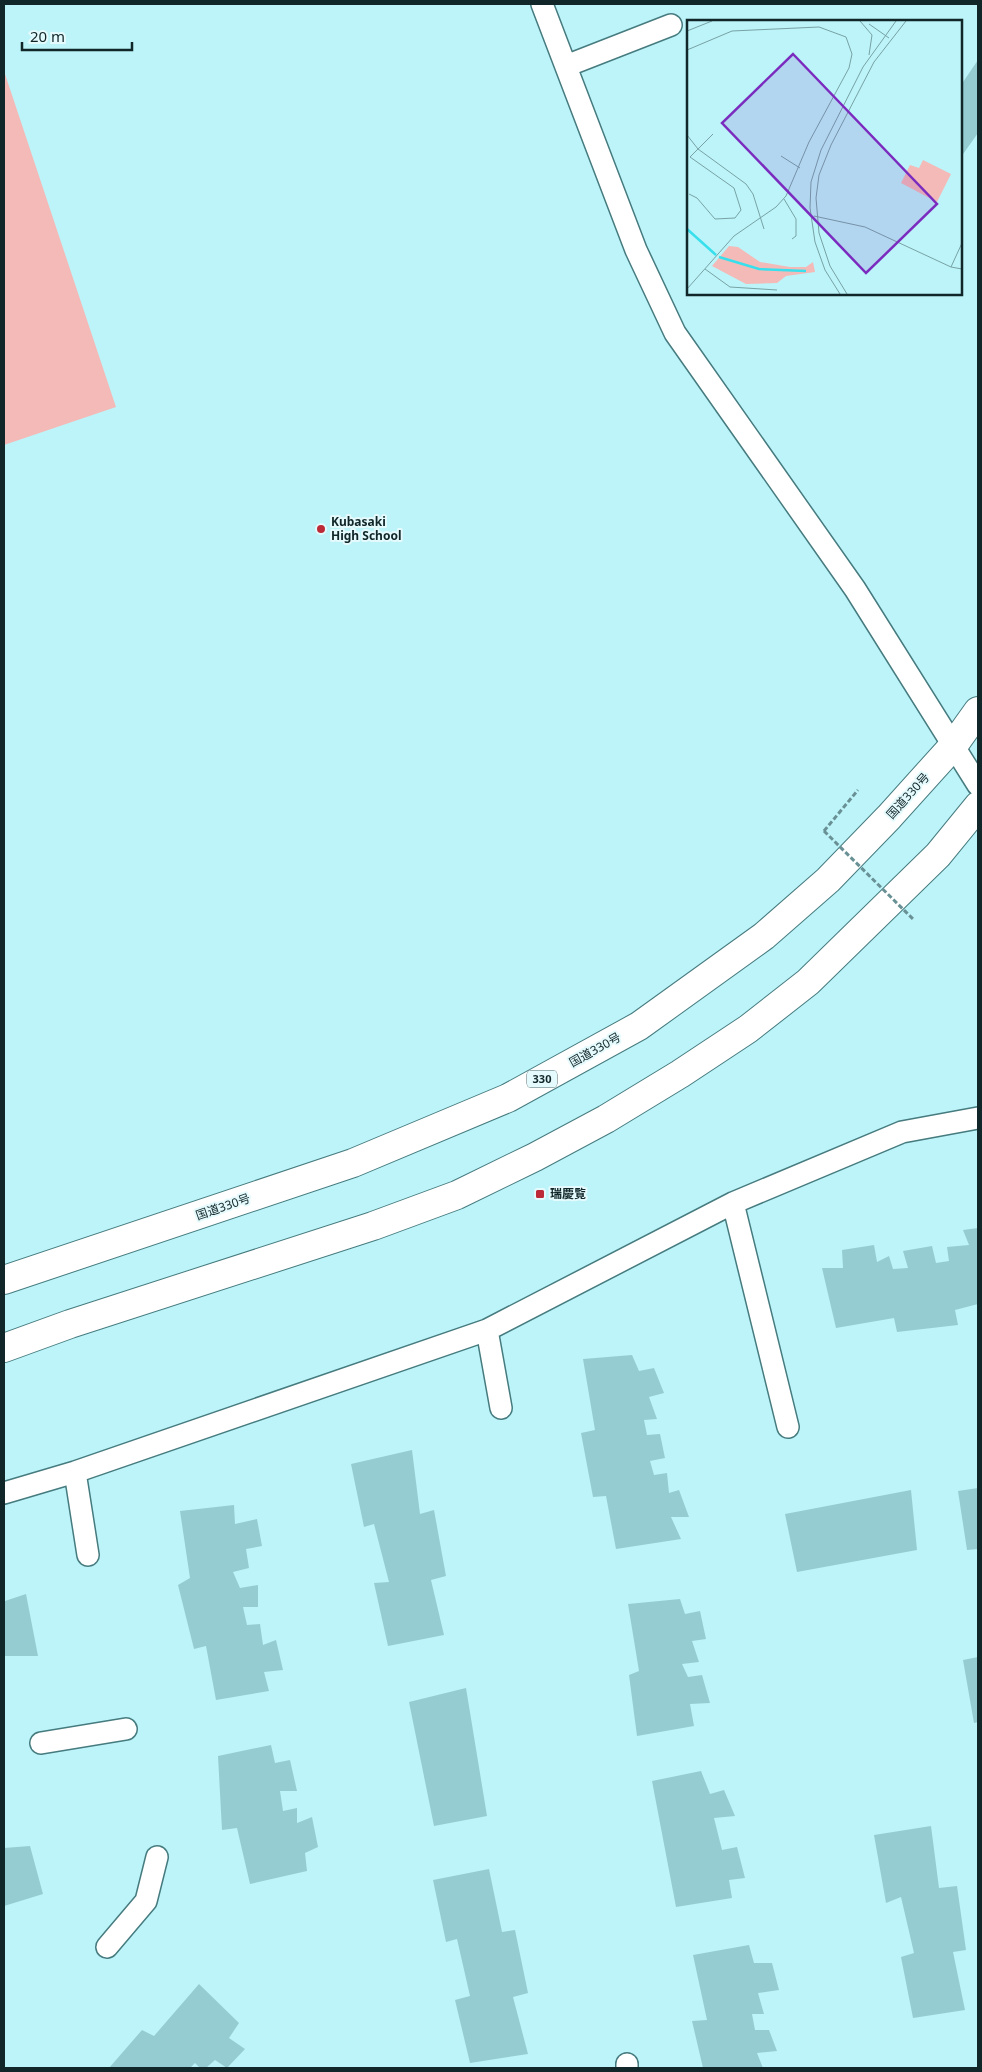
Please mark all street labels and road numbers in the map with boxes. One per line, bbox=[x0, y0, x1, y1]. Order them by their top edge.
street label: 国道330号 bbox=[882, 769, 933, 822]
street label: 国道330号 bbox=[566, 1028, 624, 1071]
road number: 330 bbox=[527, 1070, 557, 1088]
street label: 国道330号 bbox=[193, 1189, 252, 1224]

